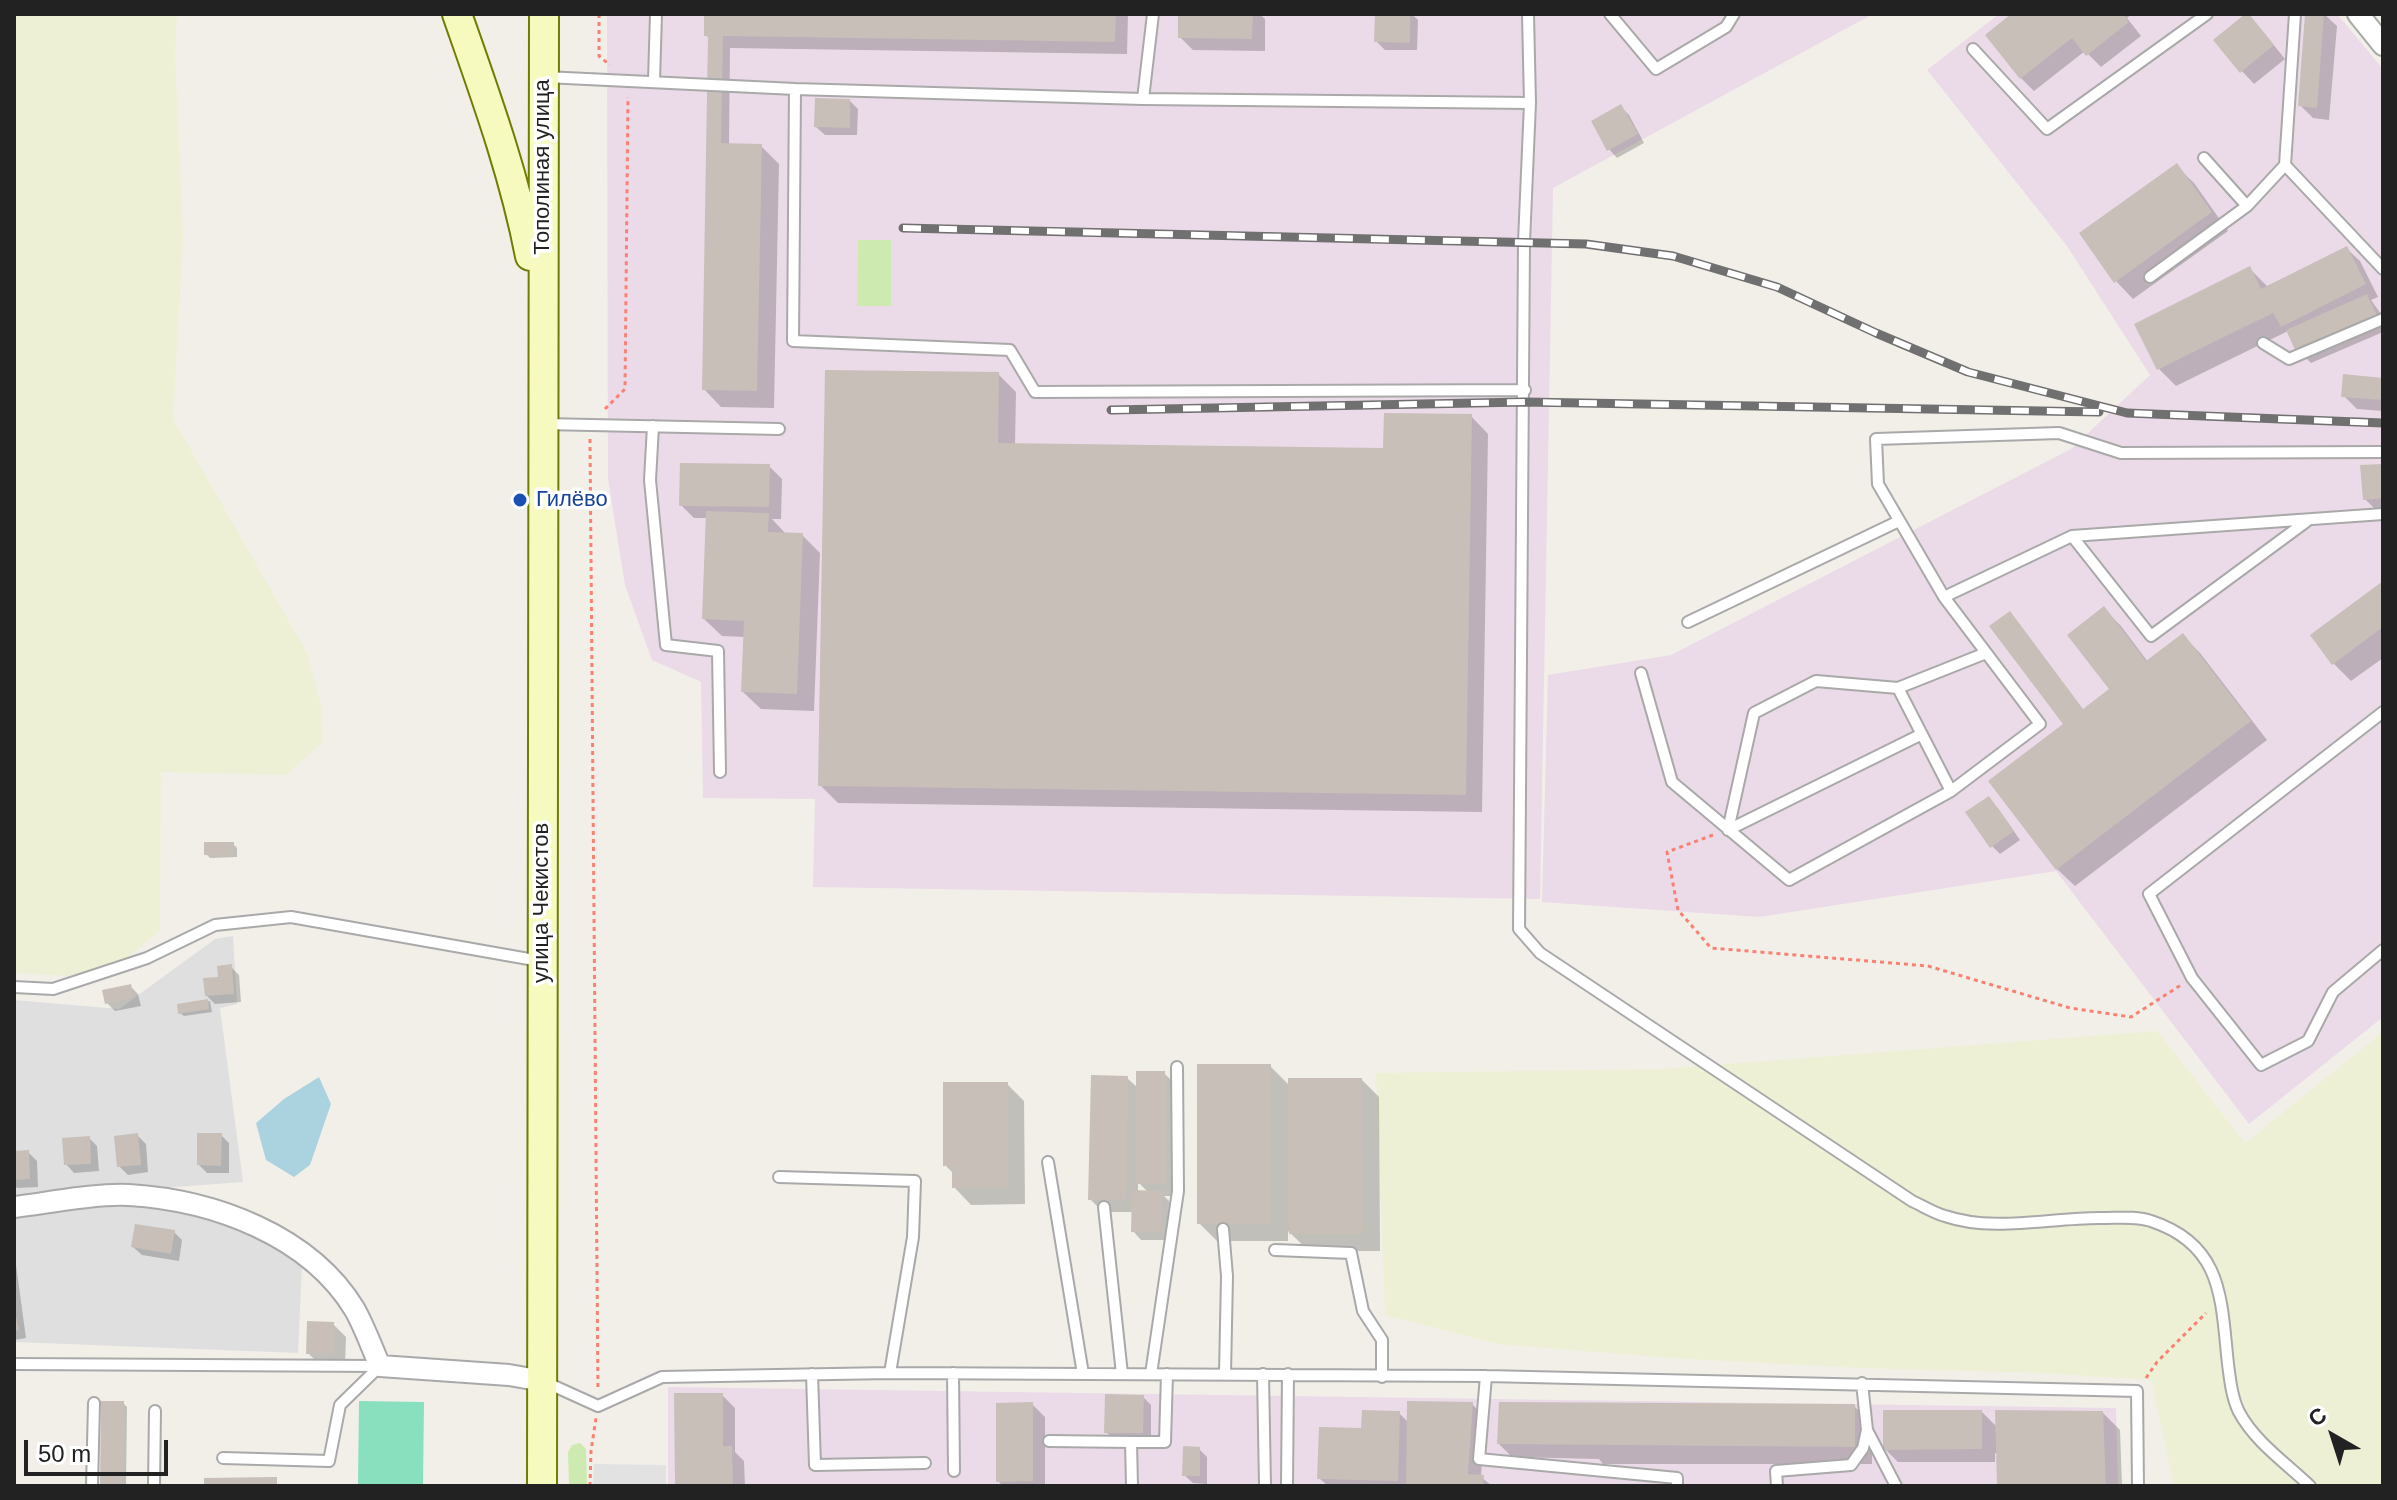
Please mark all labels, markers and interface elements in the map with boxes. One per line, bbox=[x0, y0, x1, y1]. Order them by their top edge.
street label: Тополиная улица bbox=[530, 79, 556, 255]
place label: Гилёво bbox=[536, 487, 608, 513]
marker: Гилёво bbox=[511, 491, 529, 509]
street label: улица Чекистов bbox=[529, 823, 555, 983]
north arrow bbox=[2293, 1396, 2373, 1476]
text: С bbox=[2304, 1402, 2332, 1432]
scale bar bbox=[28, 1424, 172, 1474]
text: 50 m bbox=[38, 1440, 91, 1467]

